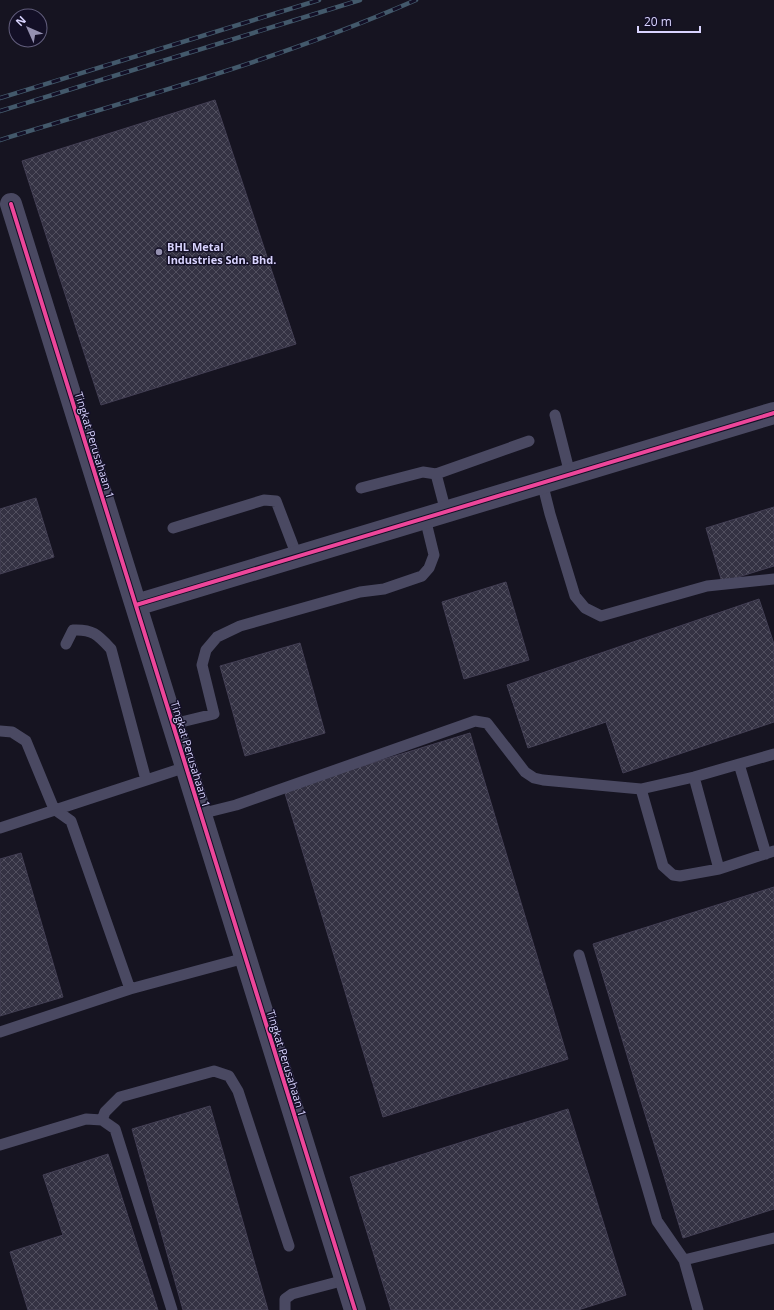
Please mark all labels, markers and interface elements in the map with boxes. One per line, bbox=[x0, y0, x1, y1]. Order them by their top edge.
north arrow bbox=[8, 8, 48, 48]
scale bar bbox=[638, 8, 700, 34]
text: N bbox=[12, 12, 29, 29]
text: 20 m bbox=[644, 13, 672, 30]
place label: BHL Metal Industries Sdn. Bhd. bbox=[167, 239, 276, 267]
marker: BHL Metal Industries Sdn. Bhd. bbox=[154, 247, 164, 257]
street label: Tingkat Perusahaan 1 bbox=[72, 390, 118, 500]
street label: Tingkat Perusahaan 1 bbox=[168, 699, 214, 809]
street label: Tingkat Perusahaan 1 bbox=[264, 1008, 310, 1118]

